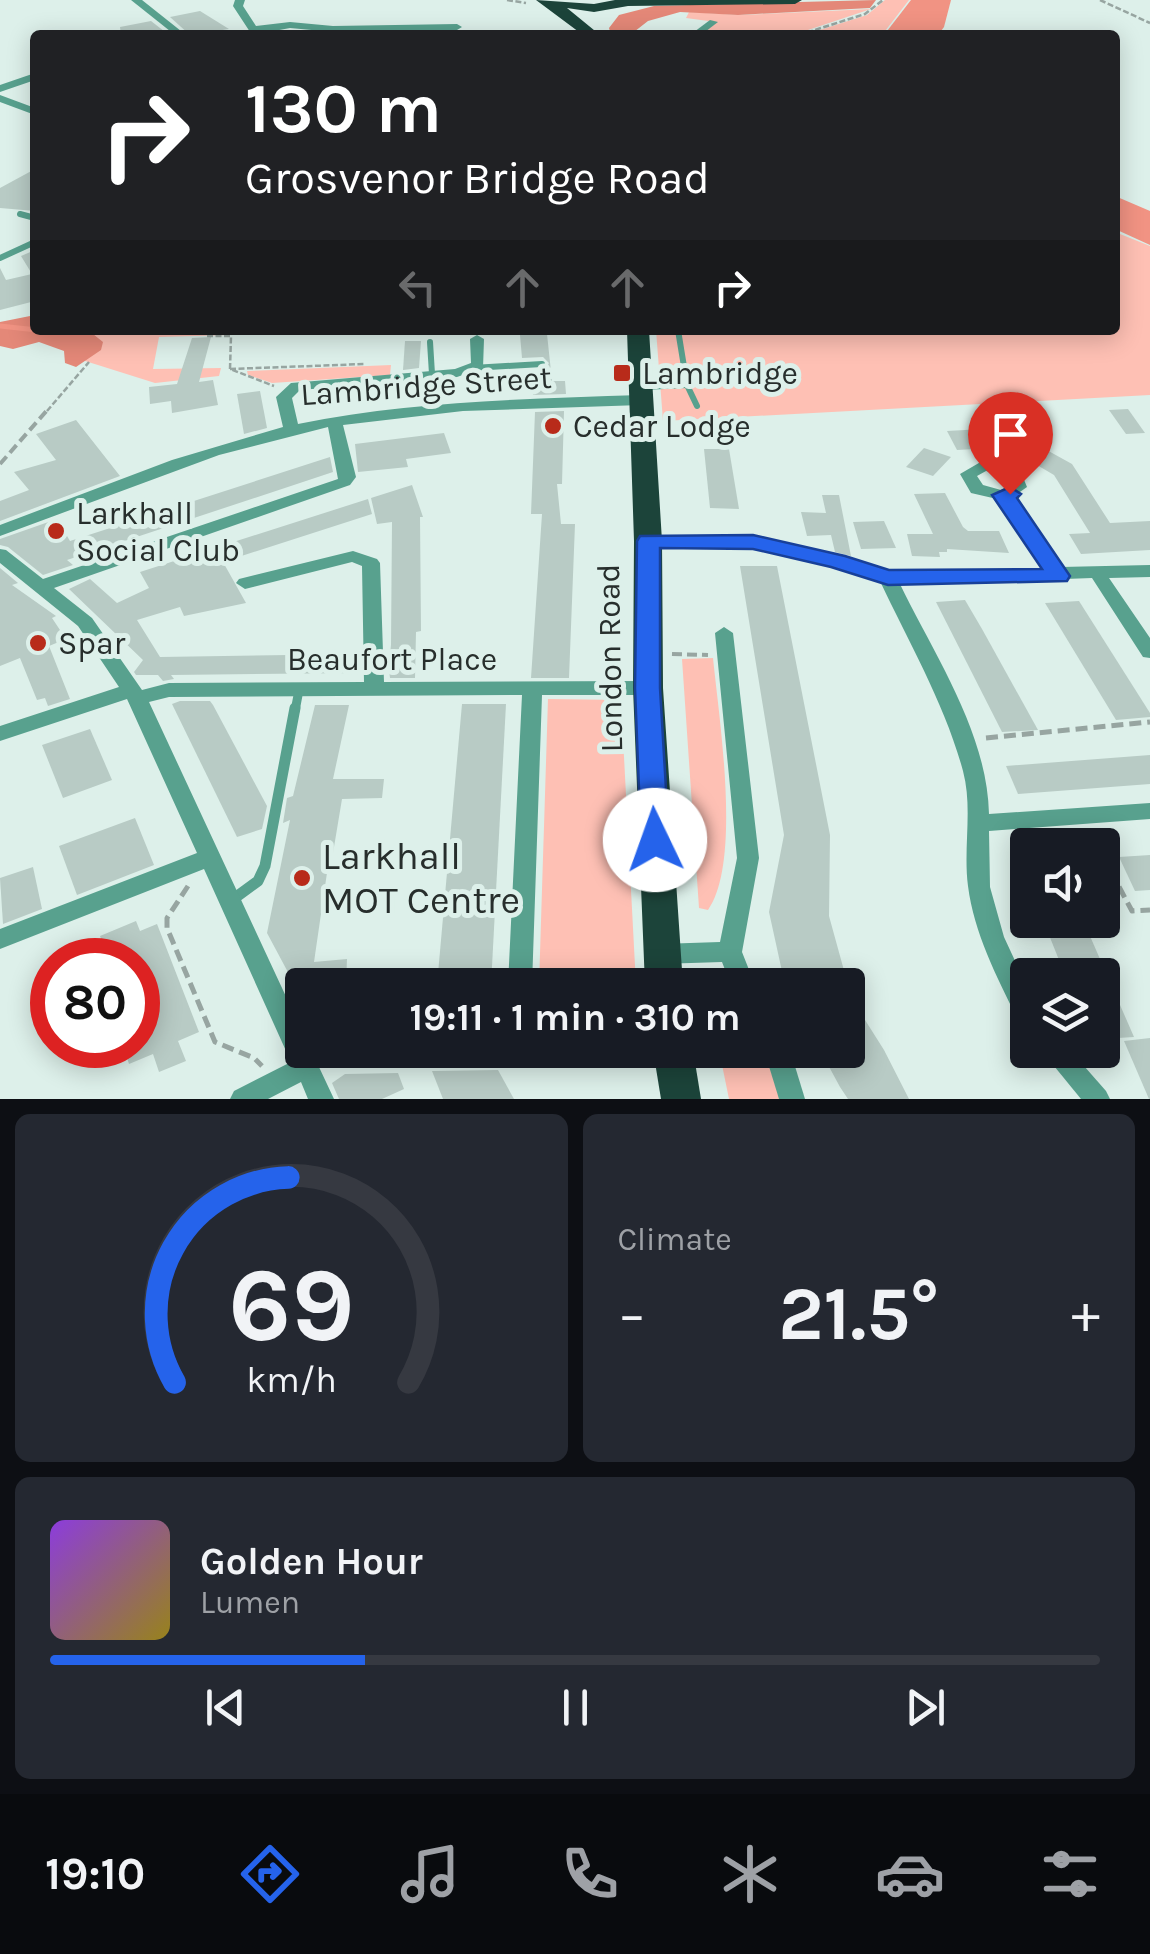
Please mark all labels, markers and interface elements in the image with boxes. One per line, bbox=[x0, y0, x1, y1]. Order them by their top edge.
text: 130 m bbox=[245, 68, 442, 150]
icon: right bbox=[80, 70, 210, 200]
text: Grosvenor Bridge Road bbox=[245, 152, 710, 204]
icon: left bbox=[390, 260, 445, 315]
icon: ahead bbox=[495, 260, 550, 315]
icon: ahead bbox=[600, 260, 655, 315]
icon: right bbox=[705, 260, 760, 315]
place label: Lambridge bbox=[642, 355, 798, 392]
street label: Lambridge Street bbox=[299, 359, 553, 413]
marker: Lambridge bbox=[611, 362, 633, 384]
pin bbox=[968, 392, 1053, 495]
icon: arrive bbox=[983, 407, 1038, 462]
place label: Cedar Lodge bbox=[573, 408, 751, 445]
marker: Cedar Lodge bbox=[542, 415, 564, 437]
place label: Larkhall Social Club bbox=[76, 495, 240, 569]
marker: Larkhall Social Club bbox=[45, 520, 67, 542]
street label: London Road bbox=[590, 563, 630, 753]
place label: Spar bbox=[58, 625, 126, 662]
marker: Spar bbox=[27, 632, 49, 654]
street label: Beaufort Place bbox=[287, 641, 497, 678]
position arrow bbox=[603, 788, 707, 892]
map controls bbox=[1010, 828, 1120, 1068]
button: sound bbox=[1010, 828, 1120, 938]
place label: Larkhall MOT Centre bbox=[322, 834, 520, 923]
marker: Larkhall MOT Centre bbox=[291, 867, 313, 889]
speed limit sign: 80 bbox=[30, 938, 160, 1068]
button: layers bbox=[1010, 958, 1120, 1068]
text: 19:11 · 1 min · 310 m bbox=[409, 995, 741, 1040]
text: Climate bbox=[618, 1221, 732, 1258]
text: 69 bbox=[228, 1245, 355, 1366]
text: 21.5° bbox=[778, 1270, 939, 1358]
text: − bbox=[618, 1282, 646, 1346]
text: + bbox=[1071, 1282, 1100, 1346]
text: km/h bbox=[246, 1359, 337, 1401]
text: Golden Hour bbox=[200, 1539, 423, 1584]
text: Lumen bbox=[200, 1584, 300, 1621]
icon: previous bbox=[198, 1680, 253, 1735]
icon: pause bbox=[548, 1680, 603, 1735]
icon: next bbox=[898, 1680, 953, 1735]
icon: directions bbox=[235, 1839, 305, 1909]
icon: music bbox=[395, 1839, 465, 1909]
icon: phone bbox=[555, 1839, 625, 1909]
icon: climate bbox=[715, 1839, 785, 1909]
icon: car bbox=[875, 1839, 945, 1909]
icon: filters bbox=[1035, 1839, 1105, 1909]
text: 19:10 bbox=[45, 1848, 145, 1900]

